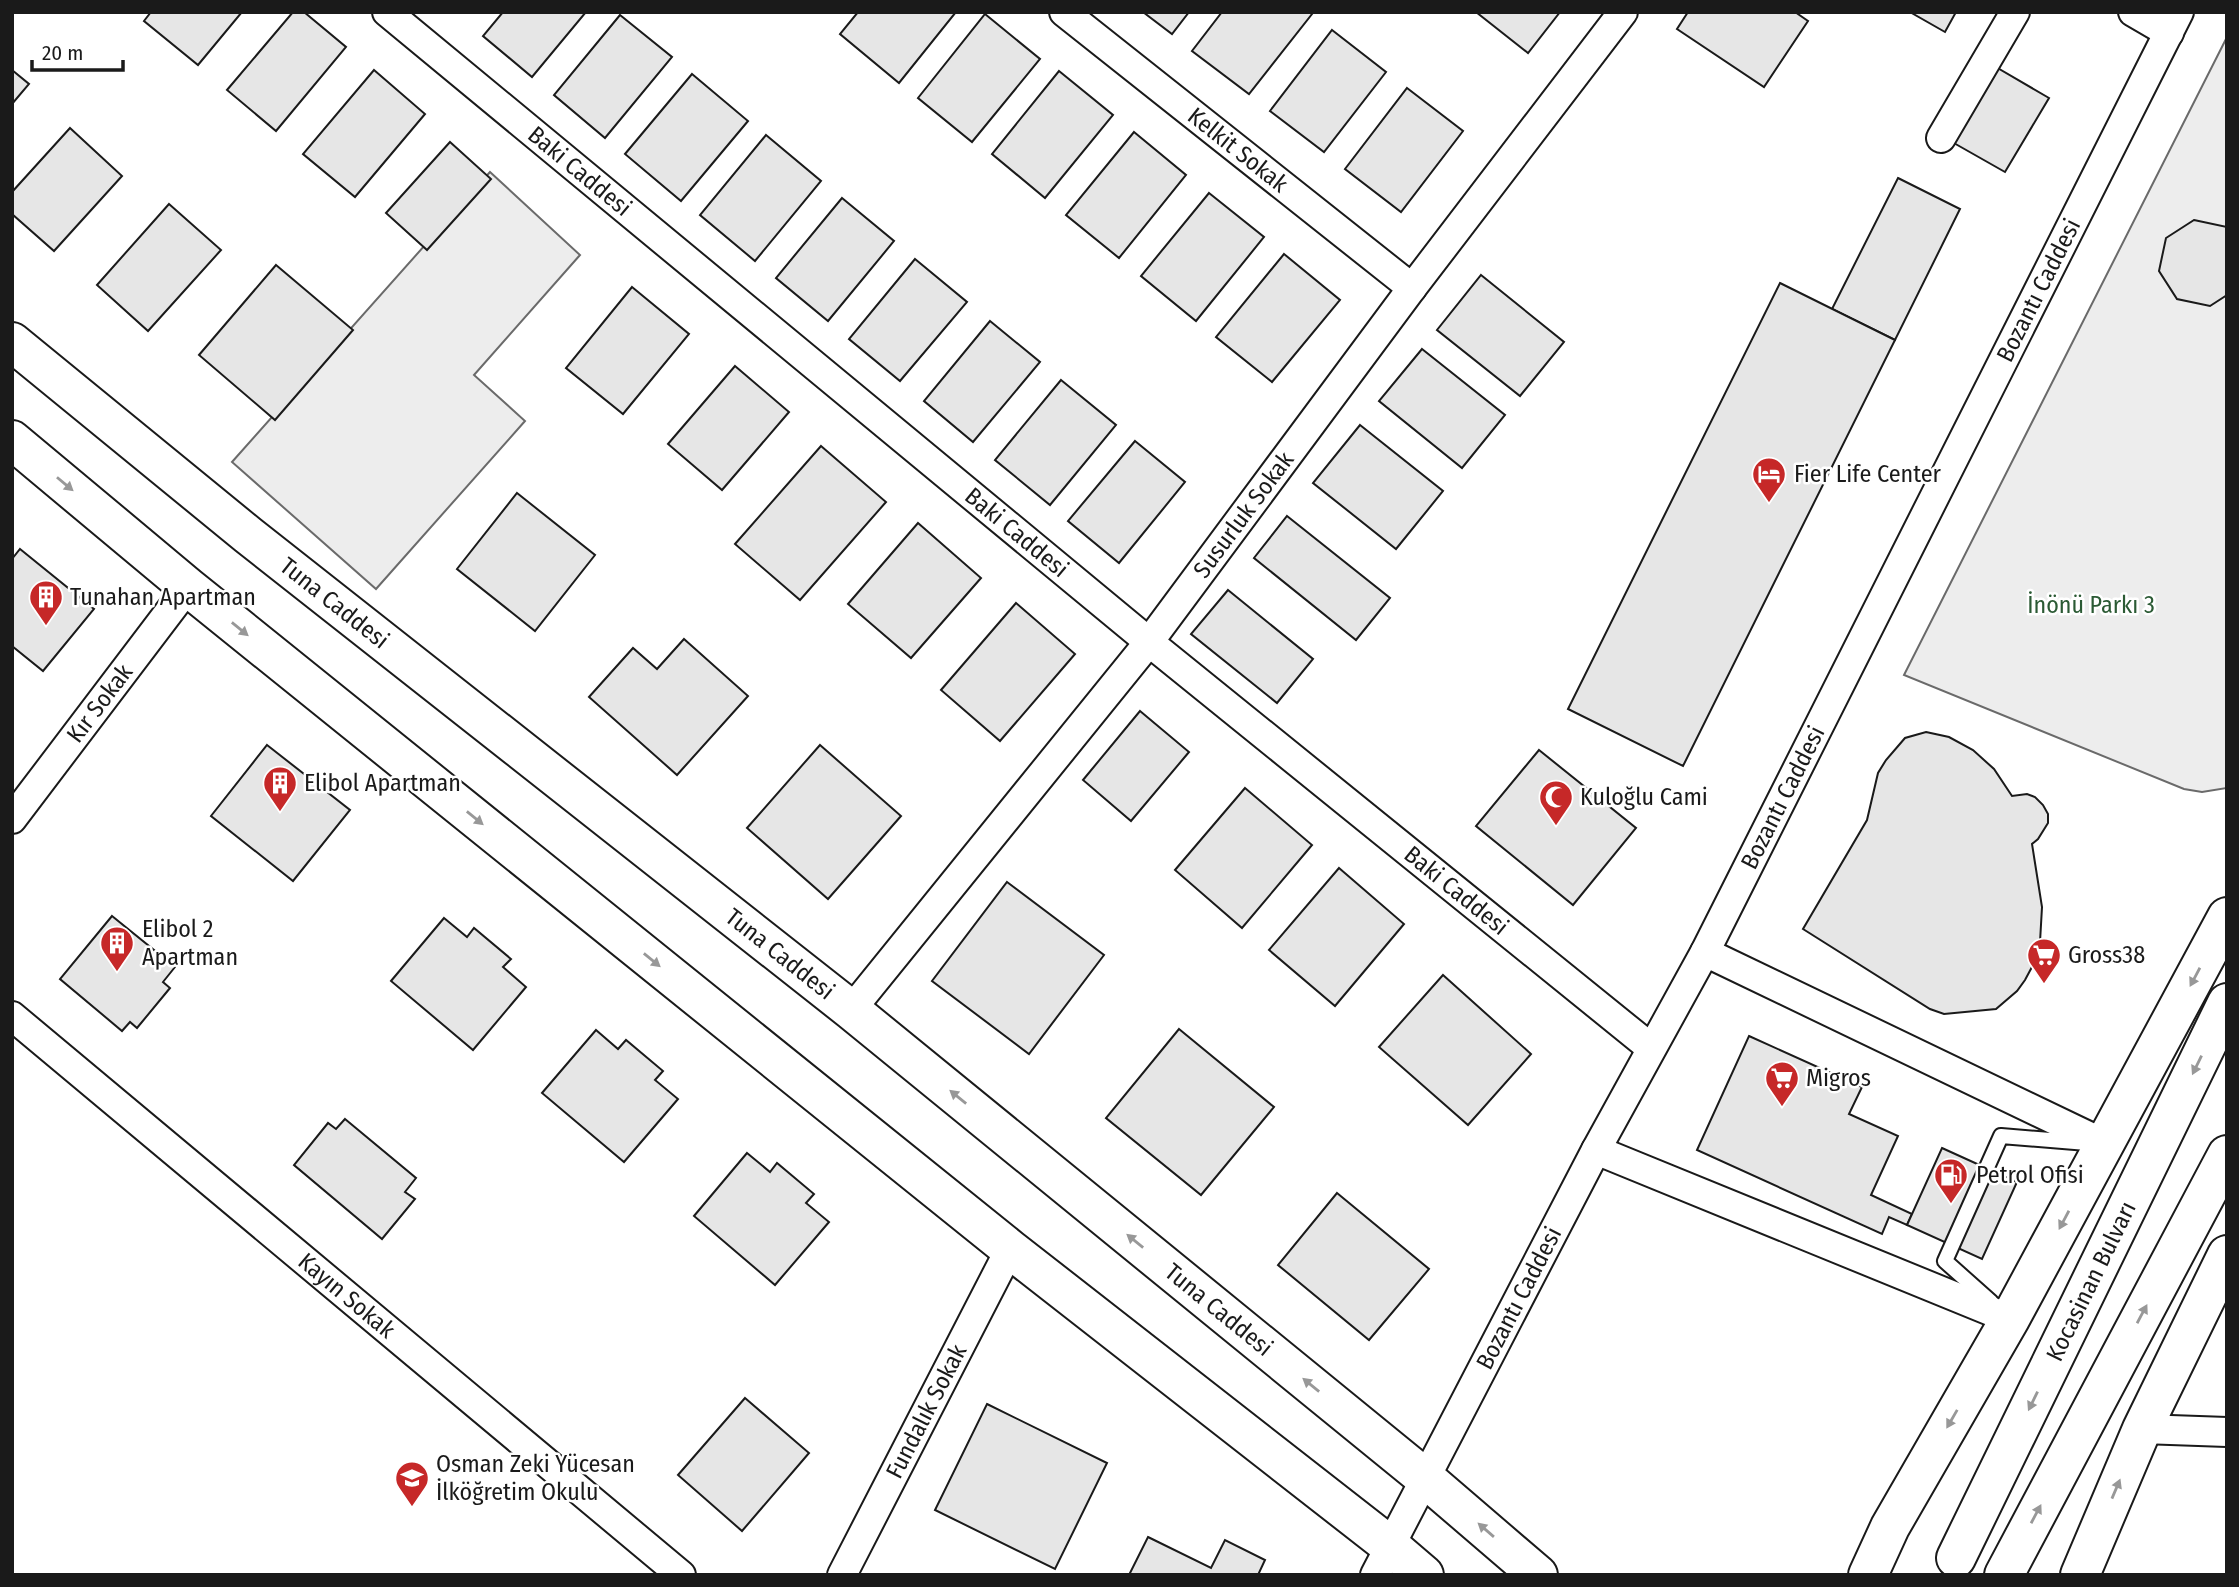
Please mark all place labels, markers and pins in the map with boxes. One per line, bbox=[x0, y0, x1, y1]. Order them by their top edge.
hotel icon: Fier Life Center bbox=[1750, 455, 1788, 504]
place label: Fier Life Center bbox=[1794, 460, 1942, 488]
building icon: Tunahan Apartman bbox=[27, 578, 65, 627]
place label: Tunahan Apartman bbox=[70, 583, 256, 611]
building icon: Elibol Apartman bbox=[261, 764, 299, 813]
place label: Elibol Apartman bbox=[304, 769, 461, 797]
mosque icon: Kuloğlu Cami bbox=[1537, 778, 1575, 827]
place label: Kuloğlu Cami bbox=[1580, 783, 1708, 811]
place label: Elibol 2 Apartman bbox=[142, 915, 238, 971]
building icon: Elibol 2 Apartman bbox=[98, 924, 136, 973]
supermarket icon: Gross38 bbox=[2025, 936, 2063, 985]
place label: Gross38 bbox=[2068, 941, 2145, 969]
supermarket icon: Migros bbox=[1763, 1059, 1801, 1108]
place label: Migros bbox=[1806, 1064, 1871, 1092]
fuel station icon: Petrol Ofisi bbox=[1932, 1156, 1970, 1205]
place label: Petrol Ofisi bbox=[1976, 1161, 2084, 1189]
place label: Osman Zeki Yücesan İlköğretim Okulu bbox=[436, 1450, 635, 1506]
school or university icon: Osman Zeki Yücesan İlköğretim Okulu bbox=[393, 1459, 431, 1508]

